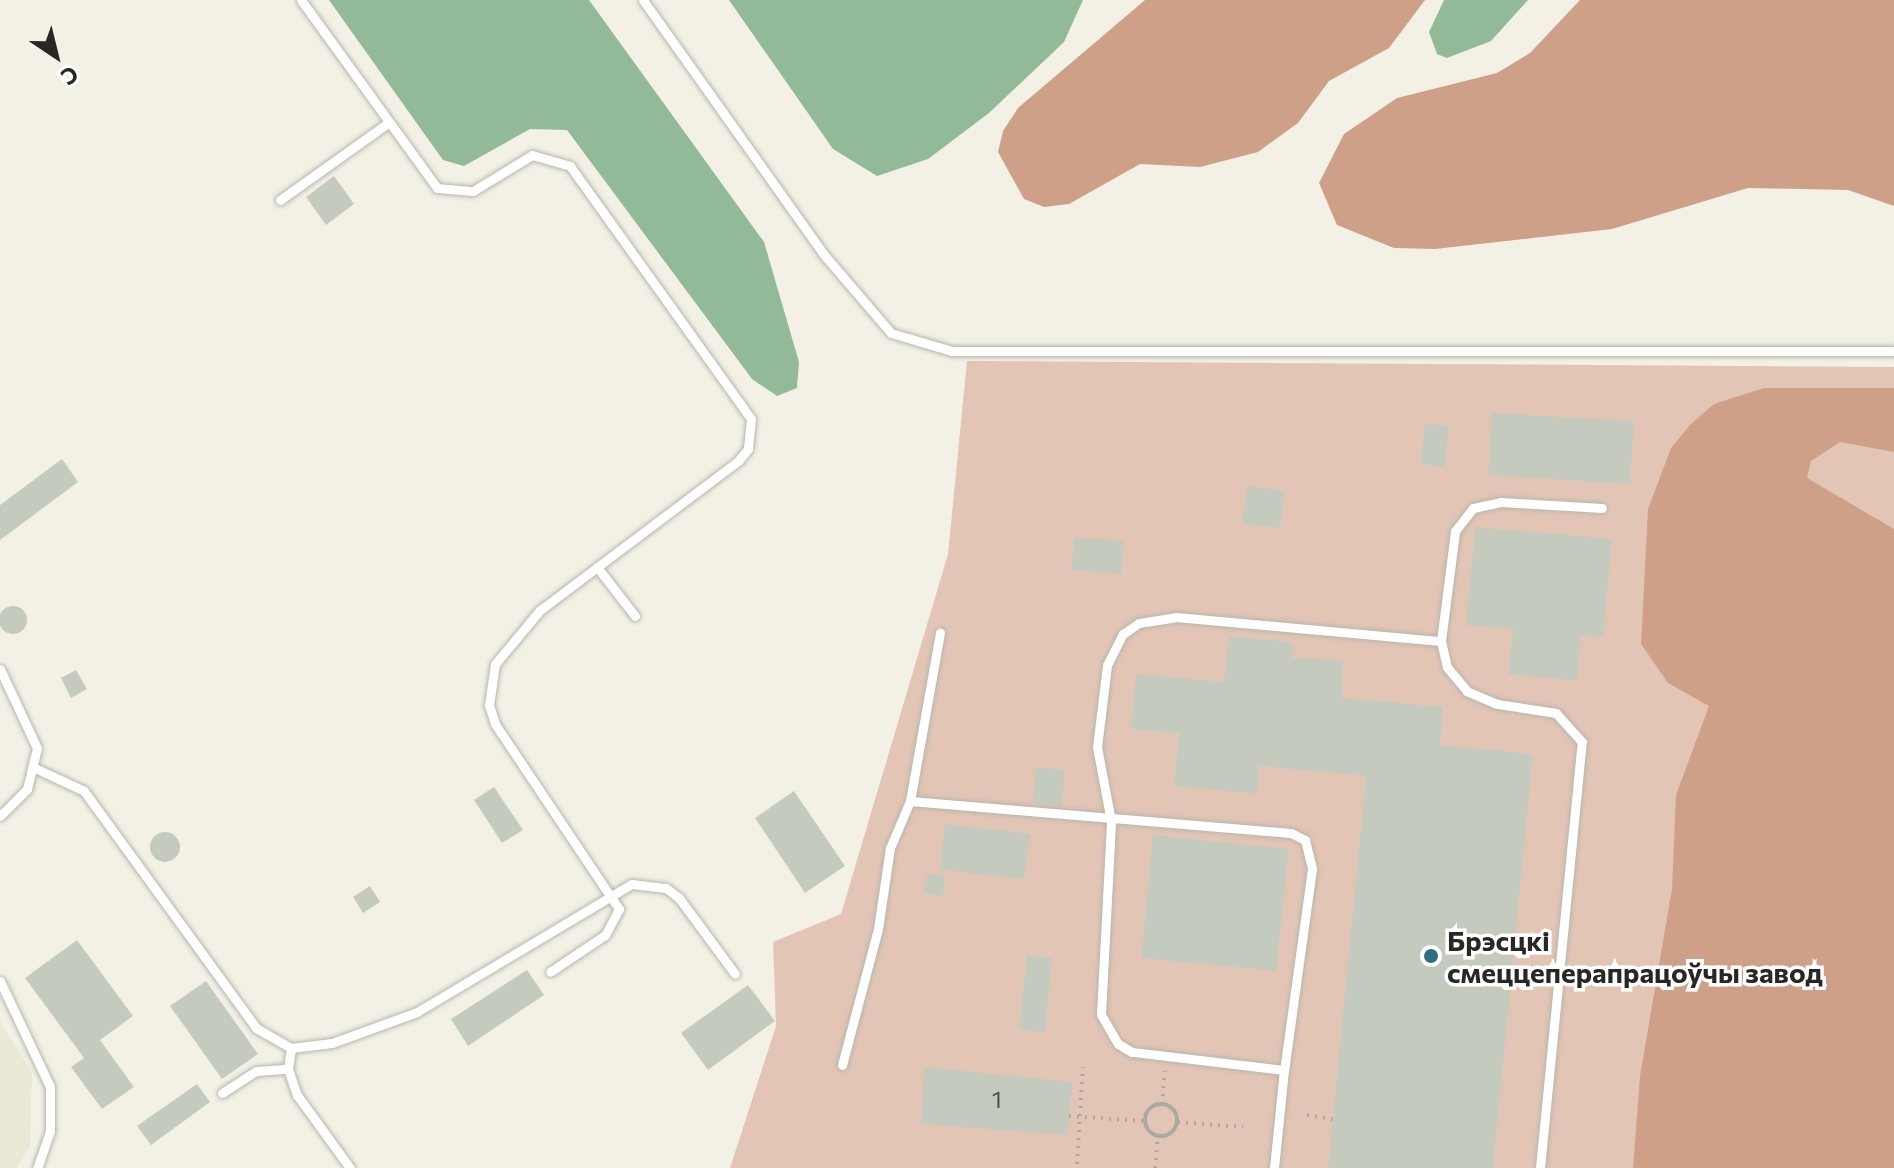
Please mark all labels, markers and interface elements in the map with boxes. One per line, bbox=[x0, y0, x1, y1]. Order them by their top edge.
north arrow bbox=[16, 16, 96, 96]
text: С bbox=[56, 61, 84, 91]
place label: Брэсцкі смеццеперапрацоўчы завод bbox=[1447, 923, 1823, 989]
marker: Брэсцкі смеццеперапрацоўчы завод bbox=[1422, 947, 1440, 965]
house number: 1 bbox=[992, 1085, 1002, 1113]

